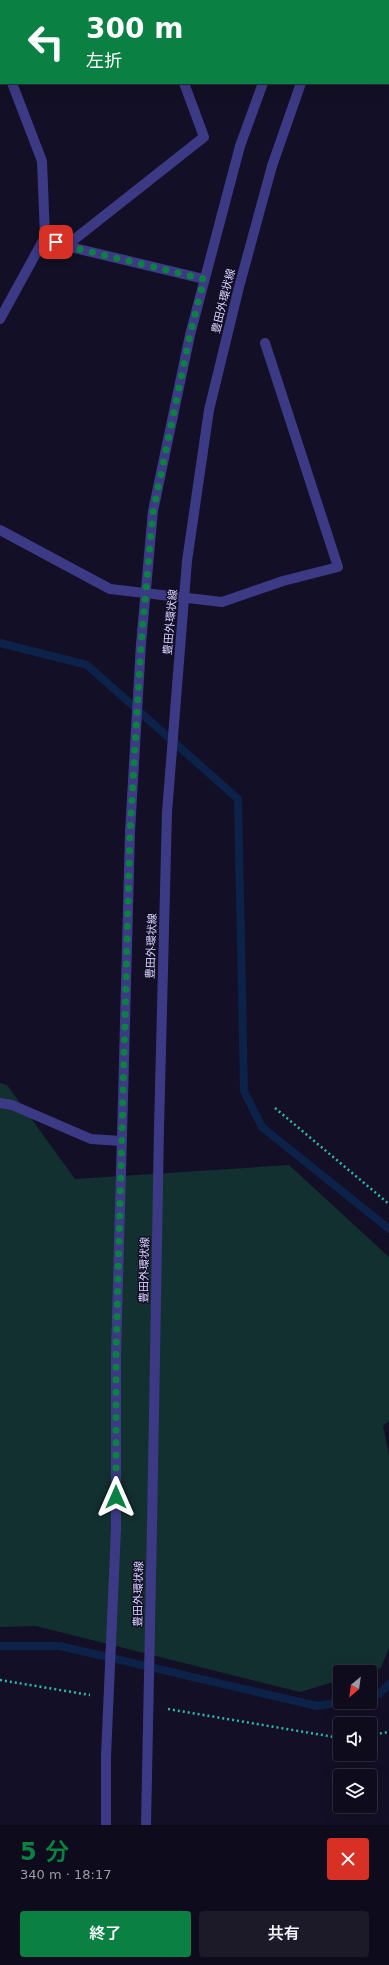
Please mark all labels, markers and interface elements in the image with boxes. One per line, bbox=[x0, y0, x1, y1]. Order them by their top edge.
text: 300 m bbox=[86, 12, 183, 45]
icon: left bbox=[20, 16, 72, 68]
text: 左折 bbox=[86, 50, 122, 71]
pin bbox=[39, 225, 73, 259]
icon: arrive bbox=[45, 231, 67, 253]
street label: 豊田外環状線 bbox=[209, 268, 238, 335]
street label: 豊田外環状線 bbox=[161, 589, 180, 655]
street label: 豊田外環状線 bbox=[144, 913, 159, 979]
street label: 豊田外環状線 bbox=[137, 1237, 152, 1303]
position arrow bbox=[95, 1476, 137, 1518]
street label: 豊田外環状線 bbox=[131, 1561, 146, 1627]
north arrow bbox=[333, 1665, 377, 1709]
map controls bbox=[333, 1665, 377, 1813]
button: sound bbox=[333, 1717, 377, 1761]
button: layers bbox=[333, 1769, 377, 1813]
text: 5 分 bbox=[20, 1838, 69, 1866]
button: close bbox=[327, 1838, 369, 1880]
text: 340 m · 18:17 bbox=[20, 1867, 111, 1882]
button: 終了 bbox=[20, 1911, 191, 1957]
button: 共有 bbox=[199, 1911, 369, 1957]

